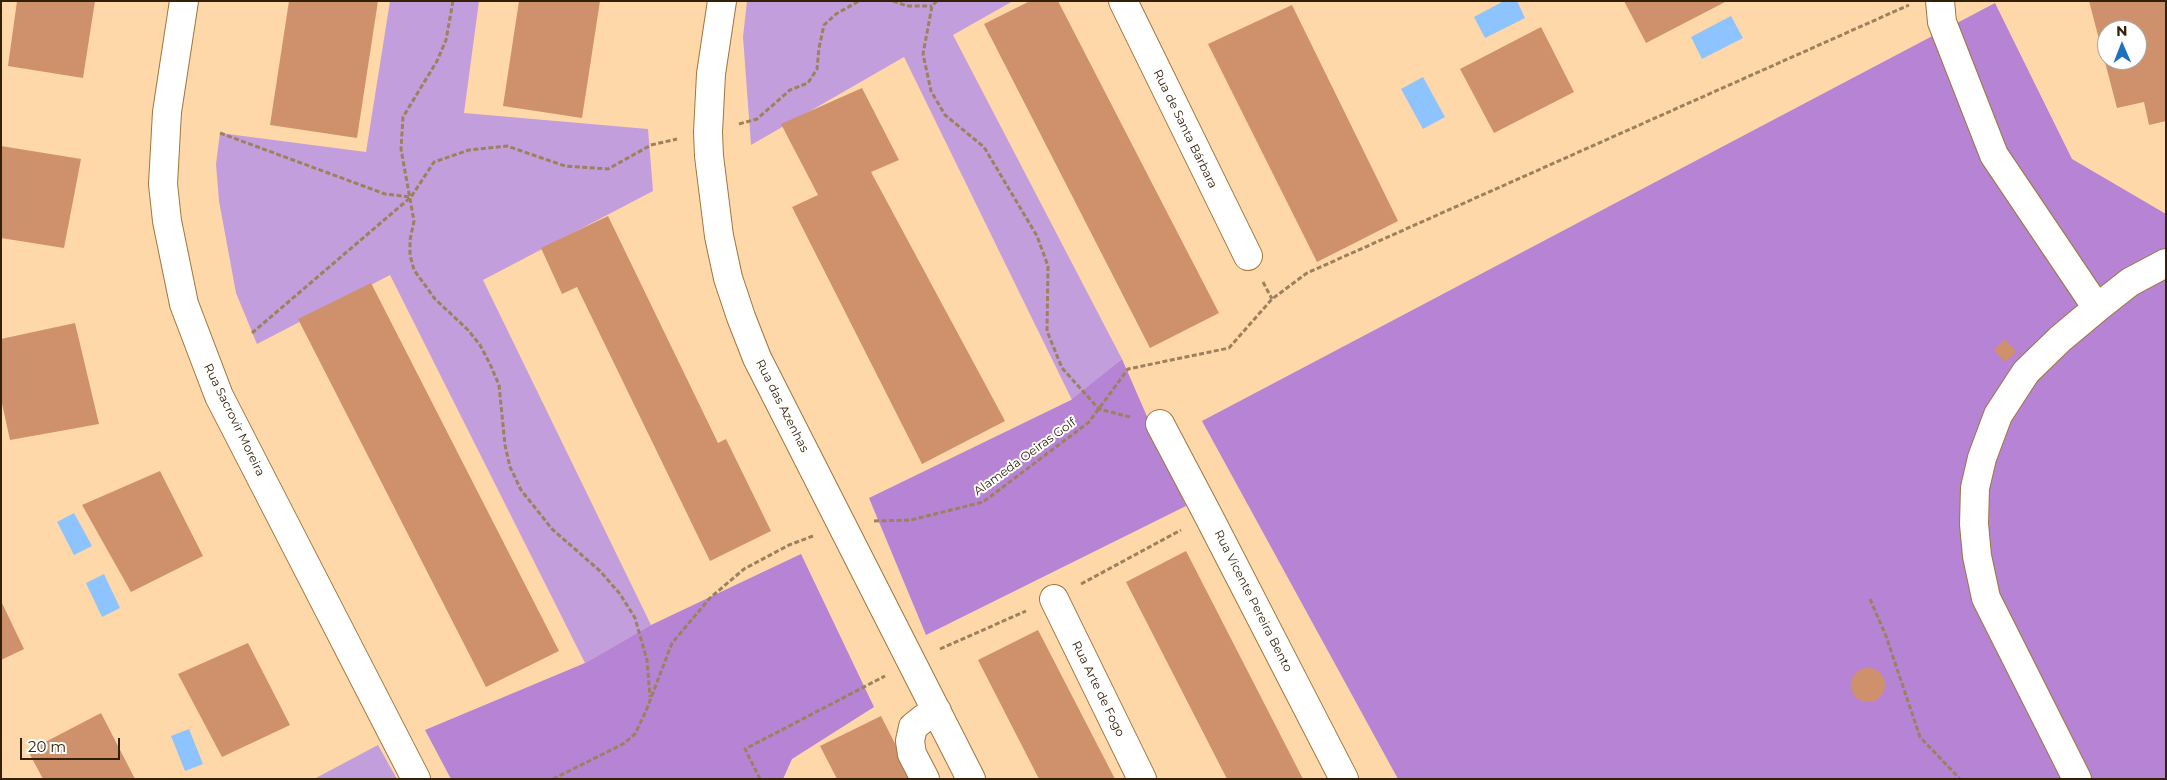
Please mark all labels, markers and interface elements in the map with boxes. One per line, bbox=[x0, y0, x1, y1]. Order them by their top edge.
north arrow bbox=[2097, 20, 2147, 70]
text: N bbox=[2116, 22, 2128, 40]
street label: Rua de Santa Bárbara bbox=[1150, 67, 1220, 191]
street label: Rua das Azenhas bbox=[752, 357, 812, 455]
street label: Rua Sacrovir Moreira bbox=[200, 361, 268, 479]
street label: Alameda Oeiras Golf bbox=[971, 415, 1079, 499]
street label: Rua Vicente Pereira Bento bbox=[1211, 528, 1295, 674]
street label: Rua Arte de Fogo bbox=[1069, 639, 1127, 739]
scale bar bbox=[22, 728, 122, 760]
text: 20 m bbox=[28, 737, 66, 756]

